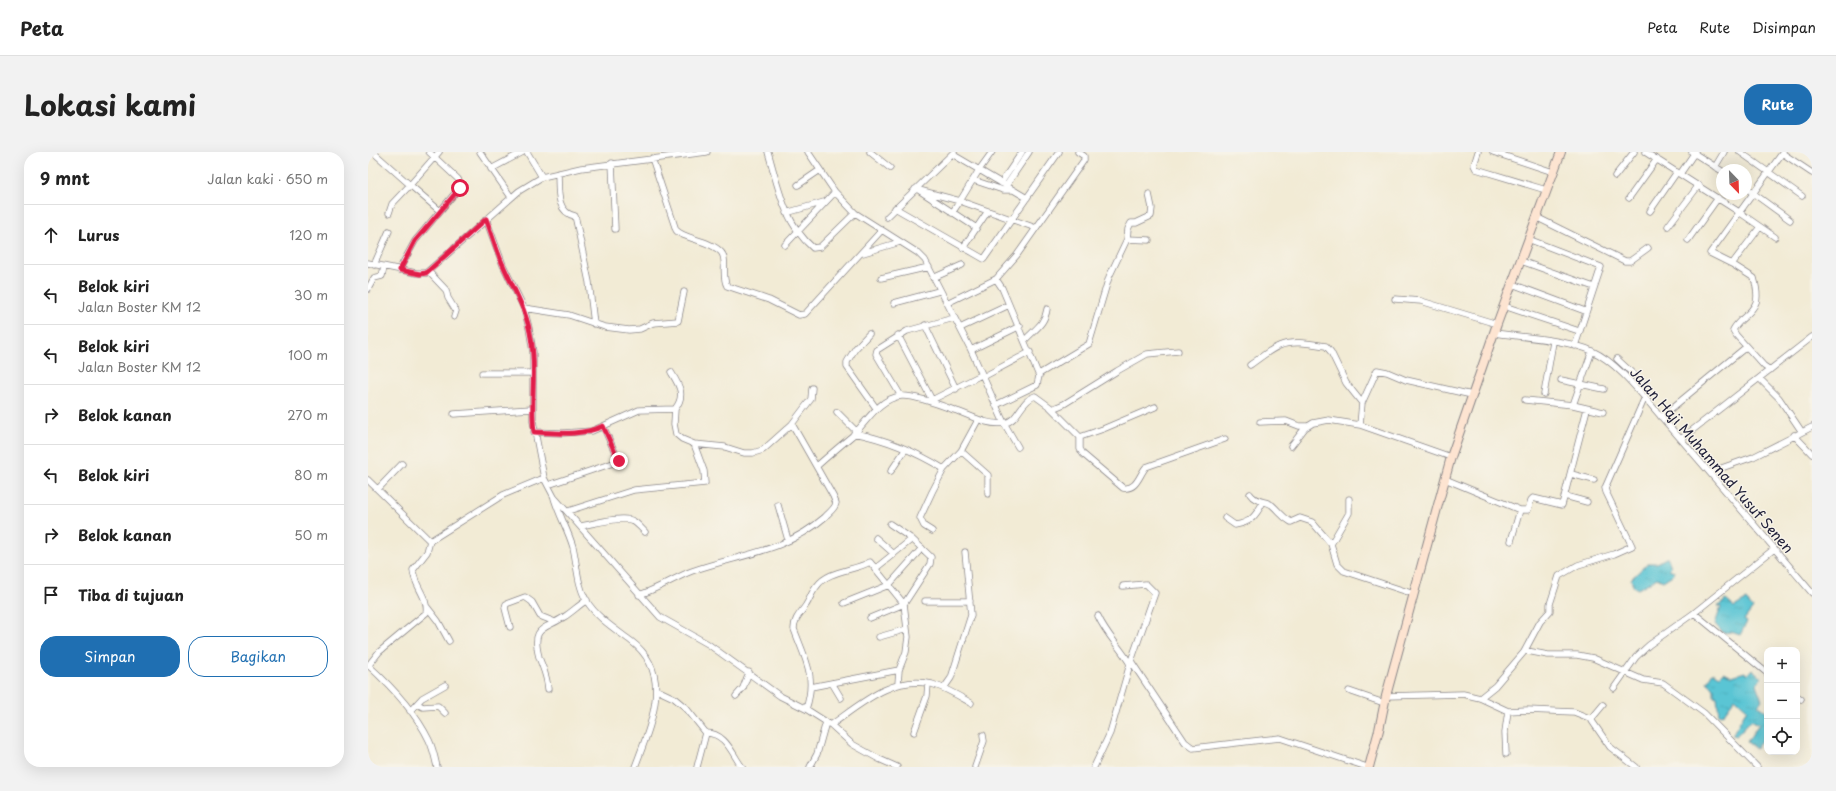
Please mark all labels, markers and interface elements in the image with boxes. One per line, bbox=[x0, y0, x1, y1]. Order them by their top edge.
text: Peta bbox=[20, 14, 64, 42]
text: Peta bbox=[1647, 17, 1677, 38]
text: Rute bbox=[1699, 17, 1730, 38]
text: Disimpan bbox=[1752, 17, 1816, 38]
text: Lokasi kami bbox=[24, 83, 196, 126]
button: Rute bbox=[1744, 84, 1812, 125]
north arrow bbox=[1716, 164, 1752, 200]
text: 9 mnt bbox=[40, 165, 90, 191]
text: Jalan kaki · 650 m bbox=[207, 169, 328, 188]
route start bbox=[451, 179, 469, 197]
text: Lurus bbox=[78, 223, 119, 246]
icon: ahead bbox=[40, 224, 62, 246]
text: 120 m bbox=[289, 225, 328, 244]
text: Belok kiri bbox=[78, 274, 149, 297]
icon: left bbox=[40, 284, 62, 306]
text: 30 m bbox=[294, 285, 328, 304]
text: Jalan Boster KM 12 bbox=[78, 297, 201, 316]
text: Belok kiri bbox=[78, 334, 149, 357]
icon: left bbox=[40, 344, 62, 366]
text: 100 m bbox=[288, 345, 328, 364]
text: Jalan Boster KM 12 bbox=[78, 357, 201, 376]
street label: Jalan Haji Muhammad Yusuf Senen bbox=[1625, 362, 1799, 558]
text: Belok kanan bbox=[78, 403, 172, 426]
icon: right bbox=[40, 404, 62, 426]
text: 270 m bbox=[287, 405, 328, 424]
route end bbox=[610, 452, 628, 470]
text: Belok kiri bbox=[78, 463, 149, 486]
icon: left bbox=[40, 464, 62, 486]
text: 80 m bbox=[294, 465, 328, 484]
text: Belok kanan bbox=[78, 523, 172, 546]
icon: right bbox=[40, 524, 62, 546]
text: 50 m bbox=[294, 525, 328, 544]
text: Tiba di tujuan bbox=[78, 583, 184, 606]
icon: arrive bbox=[40, 584, 62, 606]
button: Simpan bbox=[40, 636, 180, 677]
button: Bagikan bbox=[188, 636, 328, 677]
map controls bbox=[1764, 647, 1800, 755]
button: + bbox=[1764, 647, 1800, 683]
button: − bbox=[1764, 683, 1800, 719]
button: locate bbox=[1764, 719, 1800, 755]

